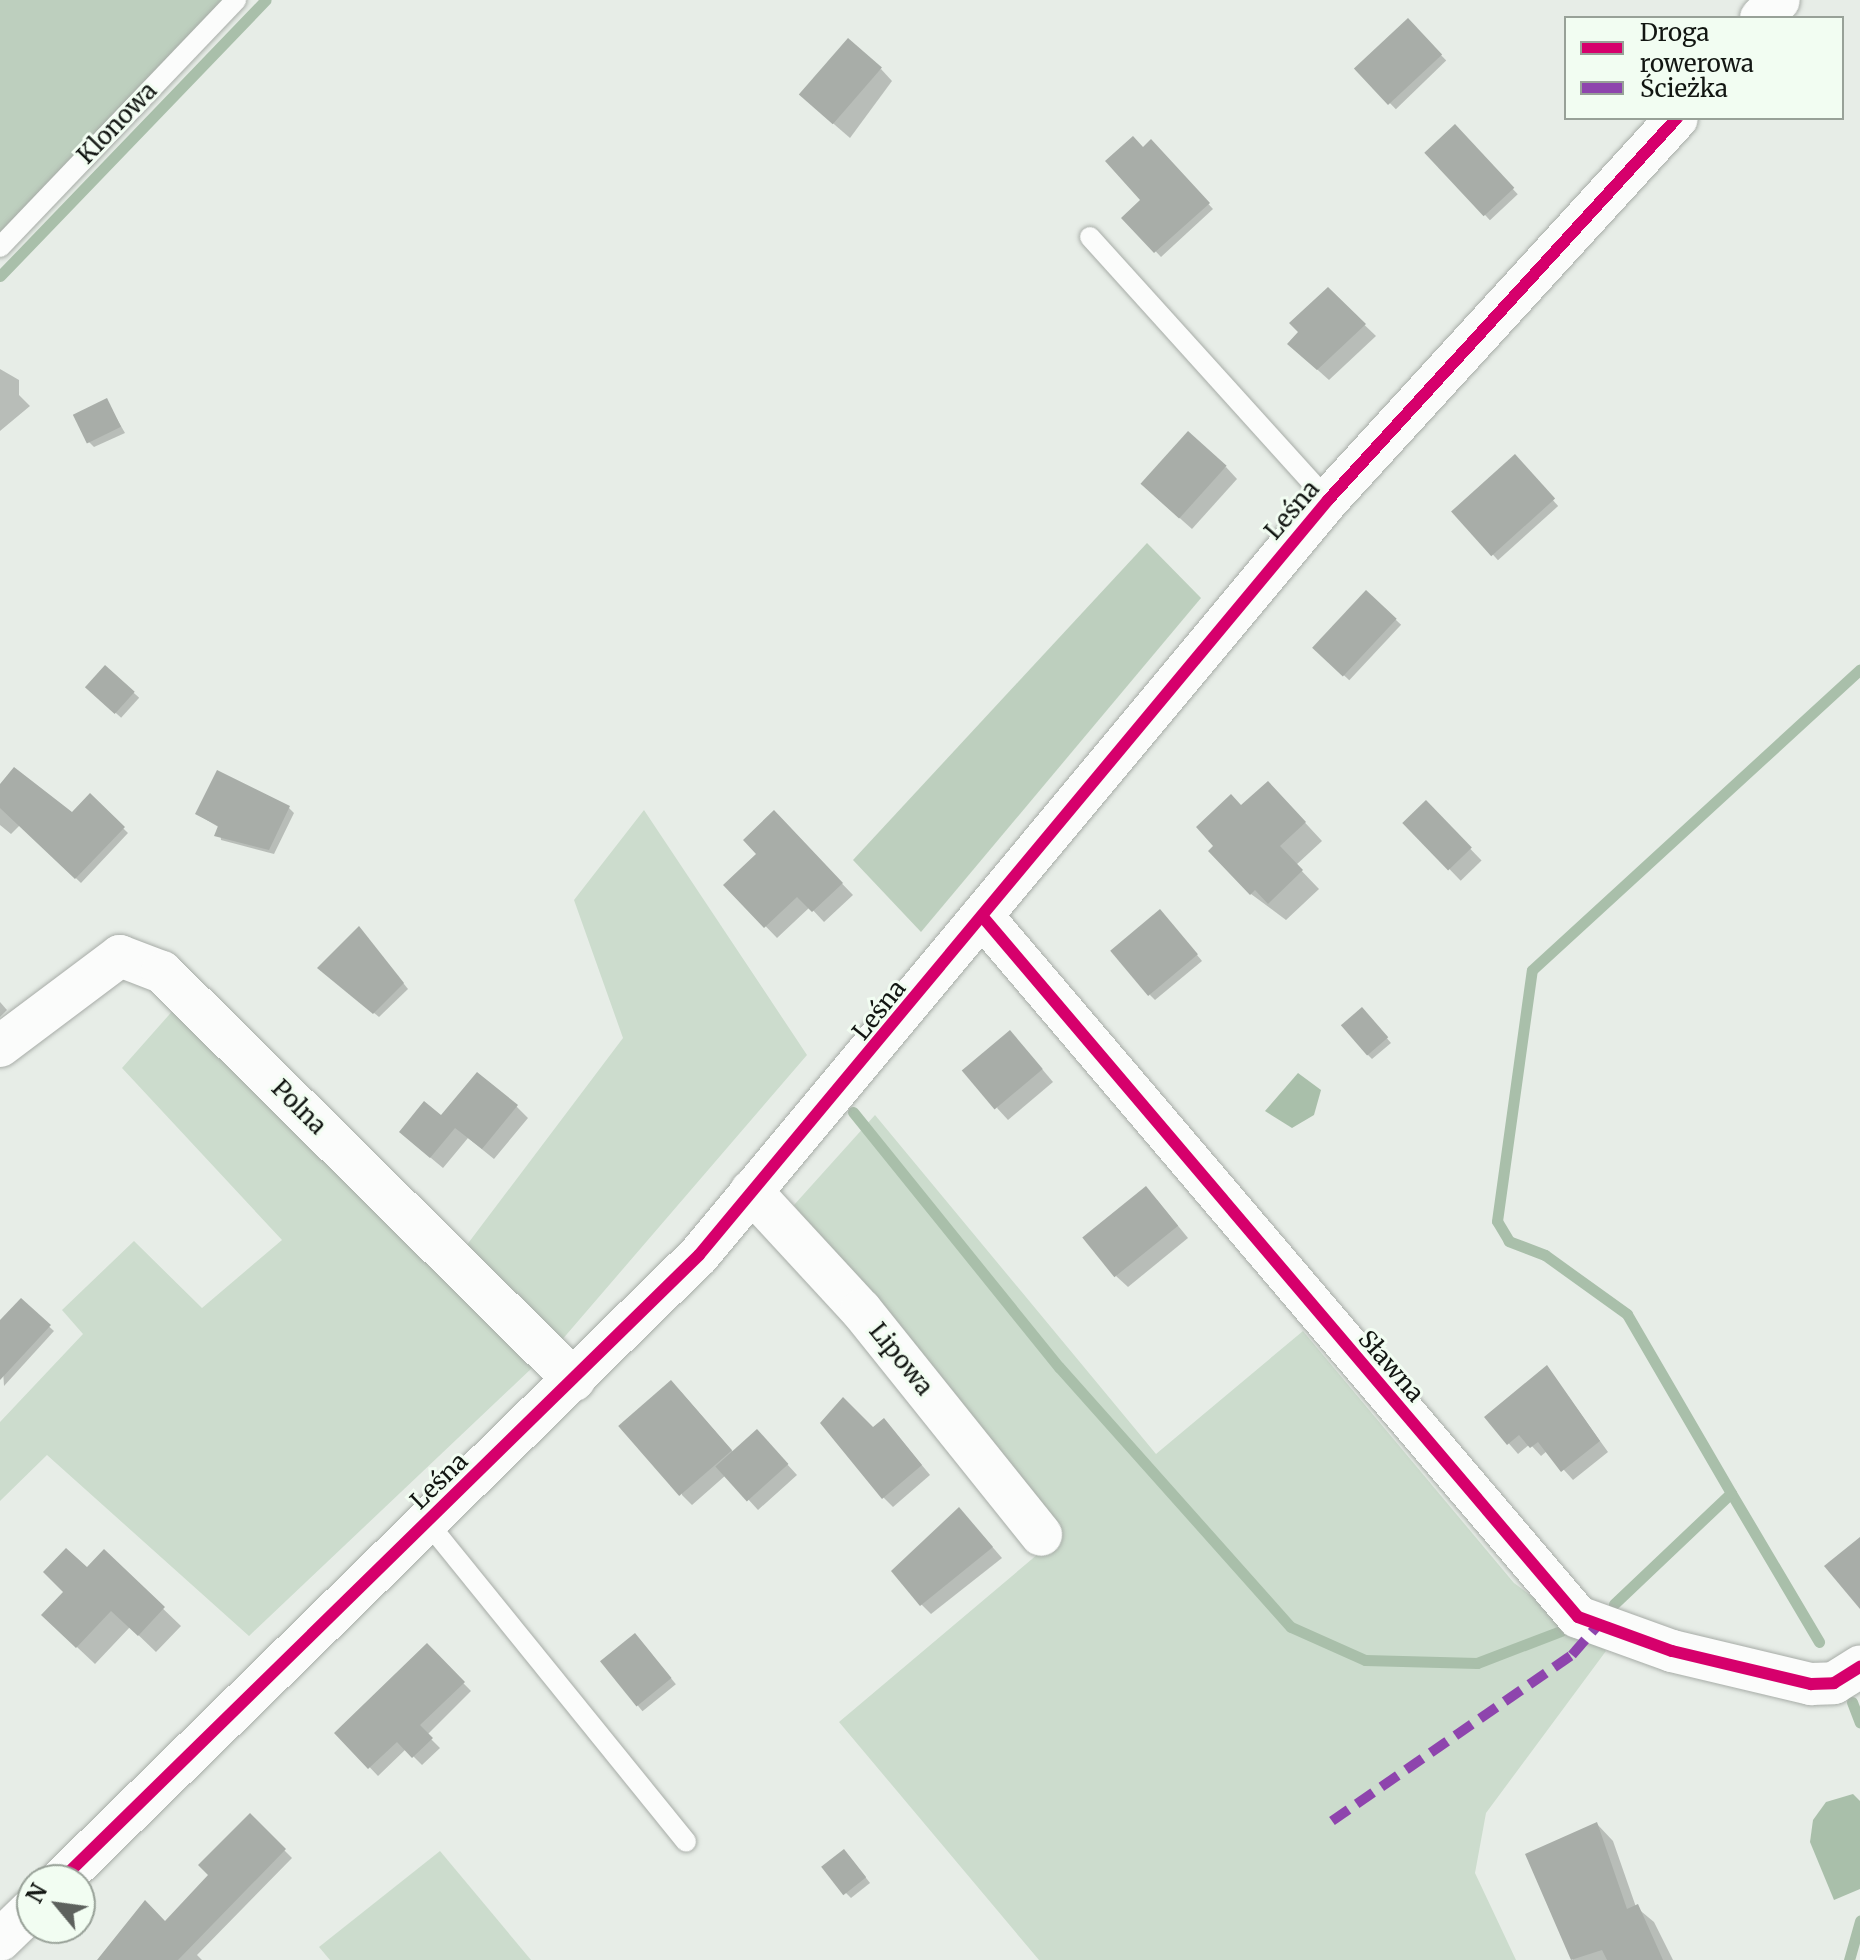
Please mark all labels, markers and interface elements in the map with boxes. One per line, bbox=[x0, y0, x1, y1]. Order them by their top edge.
legend bbox=[1564, 16, 1844, 120]
text: Droga rowerowa bbox=[1640, 17, 1754, 79]
text: Ścieżka bbox=[1640, 73, 1728, 104]
street label: Klonowa bbox=[71, 76, 163, 170]
street label: Leśna bbox=[1259, 475, 1325, 545]
street label: Leśna bbox=[846, 974, 912, 1046]
street label: Polna bbox=[266, 1074, 332, 1140]
street label: Lipowa bbox=[863, 1317, 939, 1401]
street label: Sławna bbox=[1352, 1325, 1430, 1407]
street label: Leśna bbox=[404, 1447, 474, 1515]
north arrow bbox=[16, 1864, 96, 1944]
text: N bbox=[20, 1879, 53, 1908]

